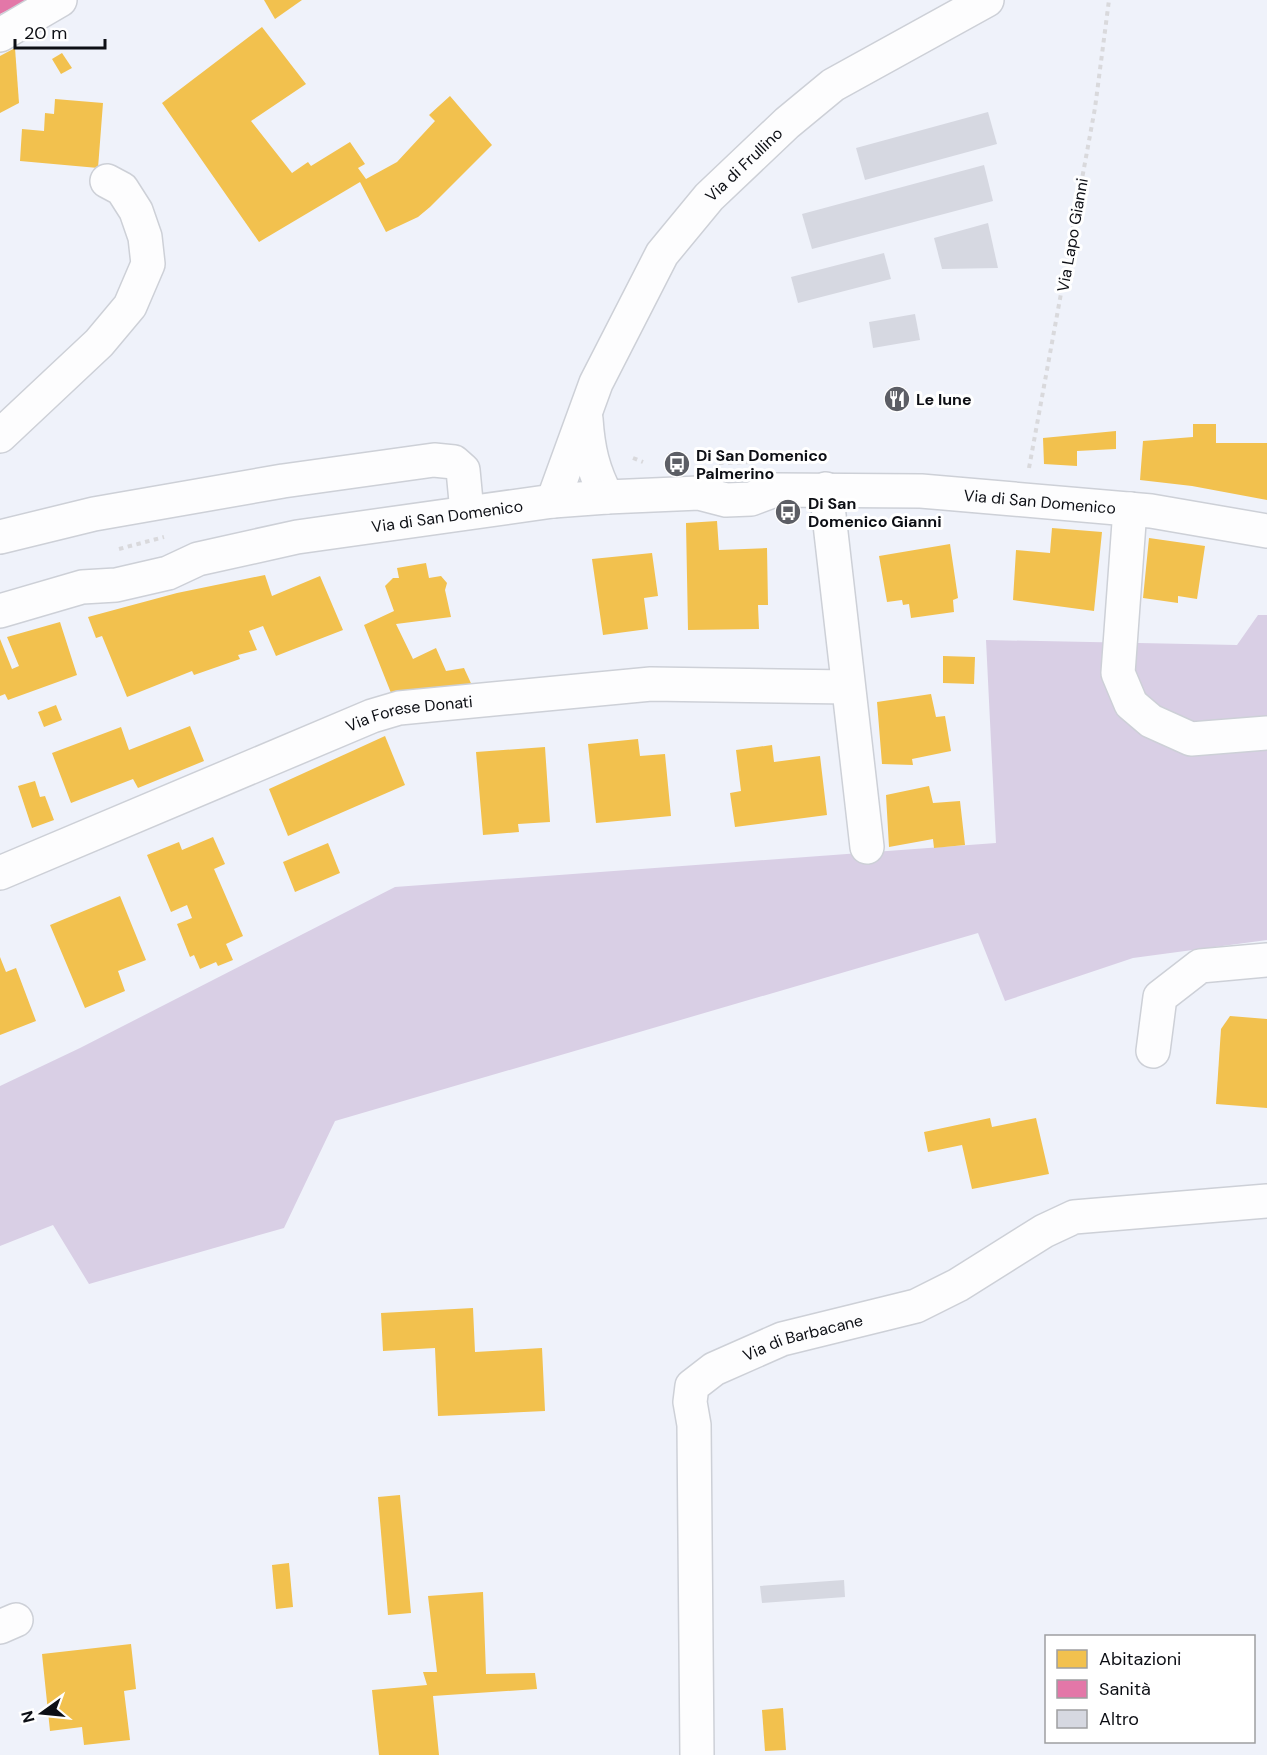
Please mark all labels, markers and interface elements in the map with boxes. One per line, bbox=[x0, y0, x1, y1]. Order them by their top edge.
scale bar bbox=[15, 12, 105, 50]
text: 20 m bbox=[24, 21, 67, 45]
street label: Via di Frullino bbox=[701, 123, 787, 206]
street label: Via Lapo Gianni bbox=[1052, 176, 1093, 294]
restaurant icon: Le lune bbox=[882, 384, 912, 414]
place label: Le lune bbox=[916, 389, 972, 410]
place label: Di San Domenico Palmerino bbox=[696, 445, 828, 484]
bus stop icon: Di San Domenico Palmerino bbox=[662, 449, 692, 479]
street label: Via di San Domenico bbox=[963, 485, 1117, 519]
place label: Di San Domenico Gianni bbox=[808, 493, 942, 532]
street label: Via di San Domenico bbox=[370, 495, 524, 537]
bus stop icon: Di San Domenico Gianni bbox=[773, 497, 803, 527]
street label: Via Forese Donati bbox=[343, 691, 474, 737]
street label: Via di Barbacane bbox=[739, 1309, 865, 1366]
legend bbox=[1045, 1635, 1255, 1743]
text: Abitazioni bbox=[1099, 1647, 1181, 1671]
text: Sanità bbox=[1099, 1677, 1151, 1701]
north arrow bbox=[12, 1683, 72, 1743]
text: Altro bbox=[1099, 1707, 1139, 1731]
text: N bbox=[16, 1708, 40, 1725]

